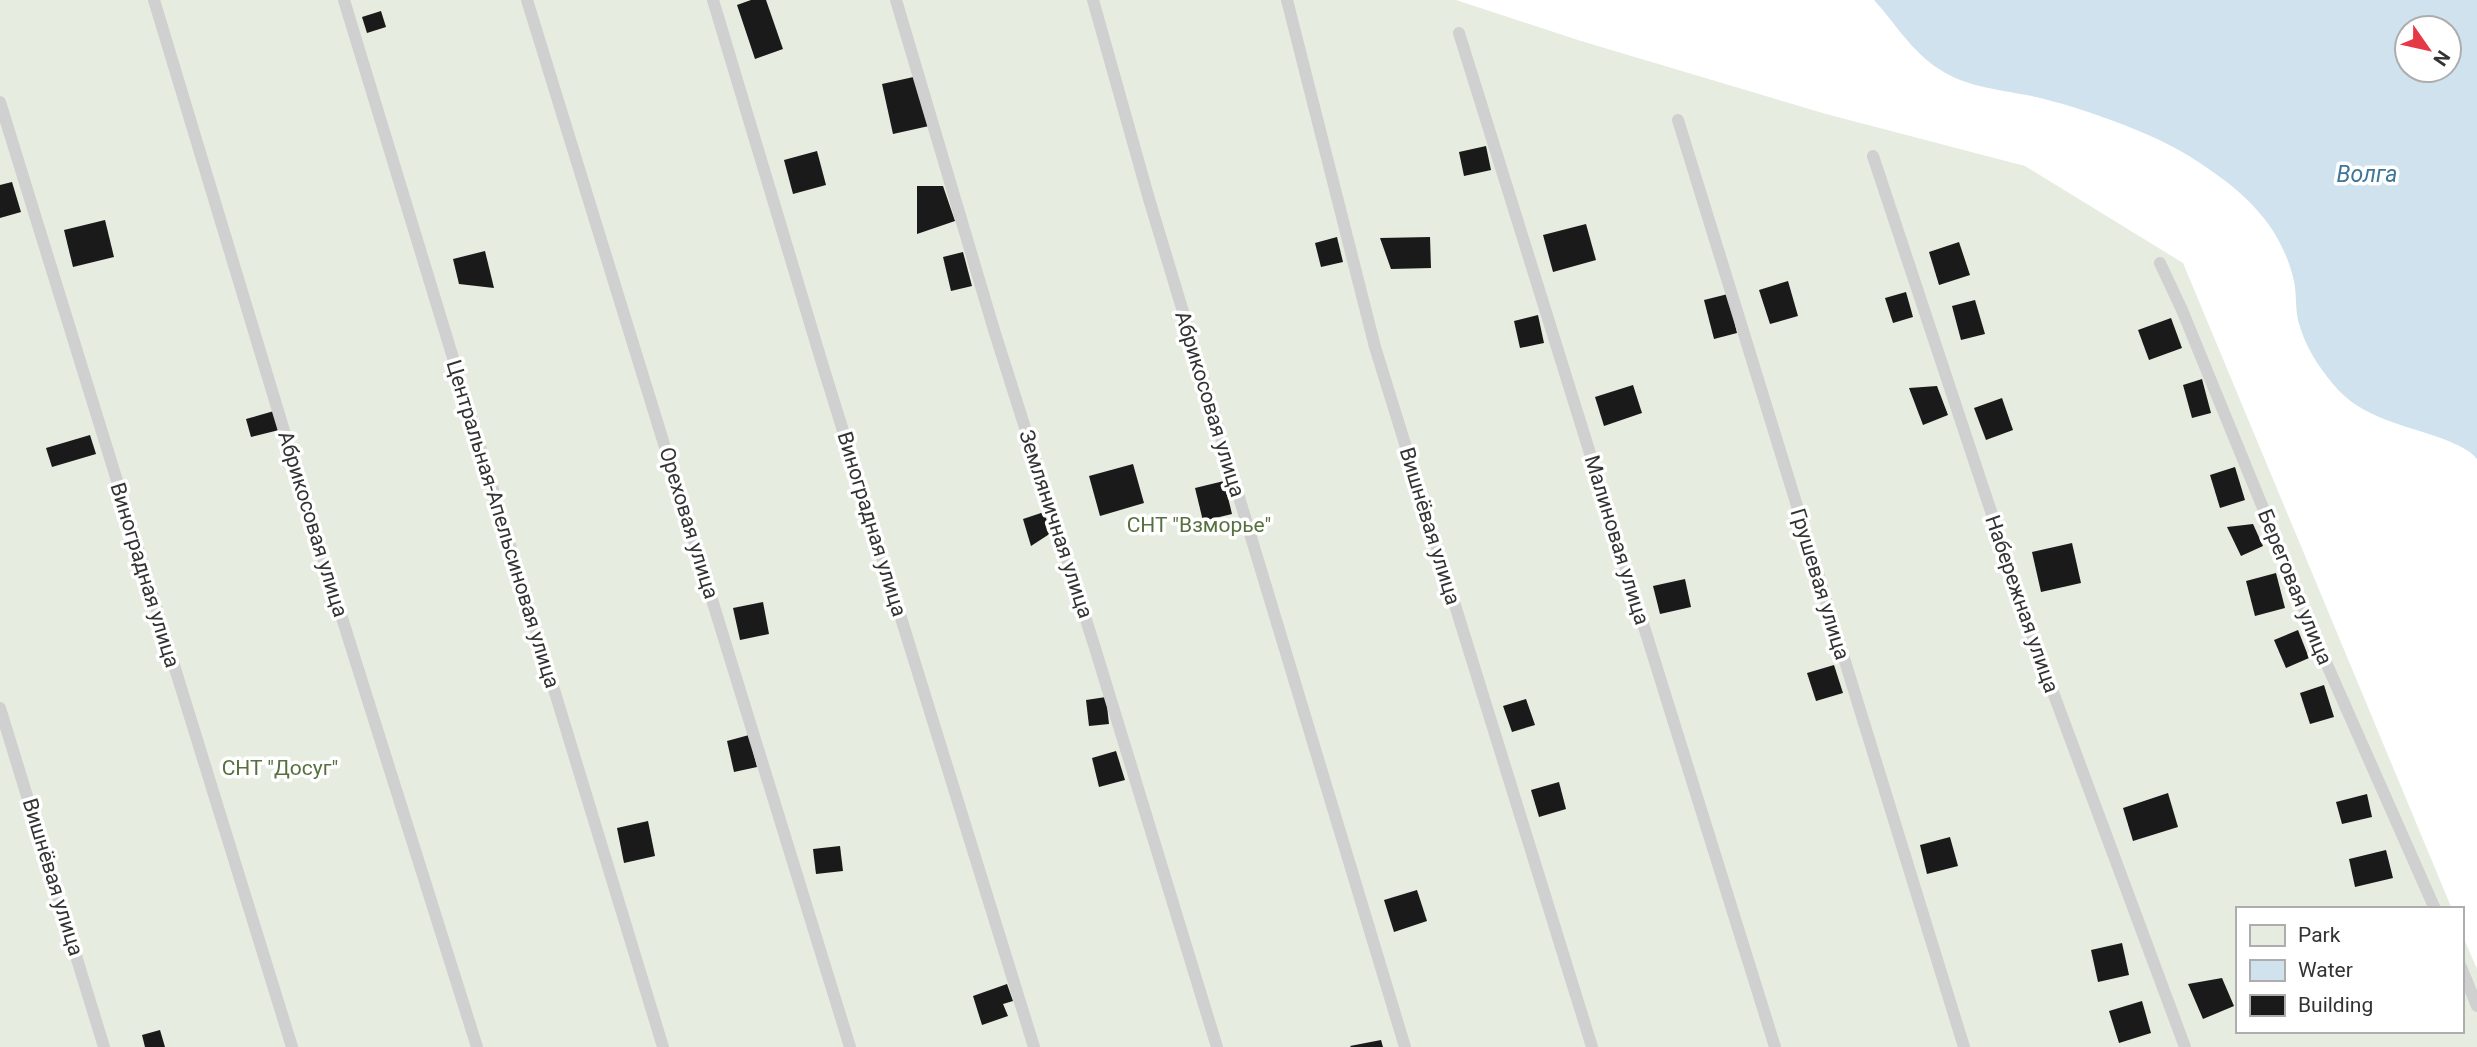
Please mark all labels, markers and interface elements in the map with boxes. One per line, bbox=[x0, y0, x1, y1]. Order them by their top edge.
north arrow bbox=[2393, 14, 2463, 84]
text: N bbox=[2428, 46, 2455, 70]
water label: Волга bbox=[2337, 161, 2397, 188]
street label: Абрикосовая улица bbox=[1170, 308, 1250, 500]
street label: Центральная-Апельсиновая улица bbox=[442, 357, 564, 691]
street label: Земляничная улица bbox=[1014, 427, 1098, 621]
street label: Абрикосовая улица bbox=[273, 428, 353, 620]
street label: Виноградная улица bbox=[832, 429, 912, 619]
street label: Ореховая улица bbox=[655, 444, 723, 602]
street label: Вишнёвая улица bbox=[1395, 444, 1465, 608]
street label: Малиновая улица bbox=[1580, 452, 1654, 628]
street label: Виноградная улица bbox=[105, 480, 185, 670]
street label: Грушевая улица bbox=[1786, 505, 1854, 663]
street label: Береговая улица bbox=[2253, 506, 2337, 668]
street label: Набережная улица bbox=[1980, 512, 2064, 696]
park label: СНТ "Взморье" bbox=[1127, 513, 1271, 537]
park label: СНТ "Досуг" bbox=[222, 756, 338, 780]
street label: Вишнёвая улица bbox=[18, 795, 88, 959]
legend bbox=[2236, 907, 2463, 1033]
text: Park bbox=[2298, 923, 2341, 947]
text: Water bbox=[2298, 958, 2353, 982]
text: Building bbox=[2298, 993, 2373, 1017]

